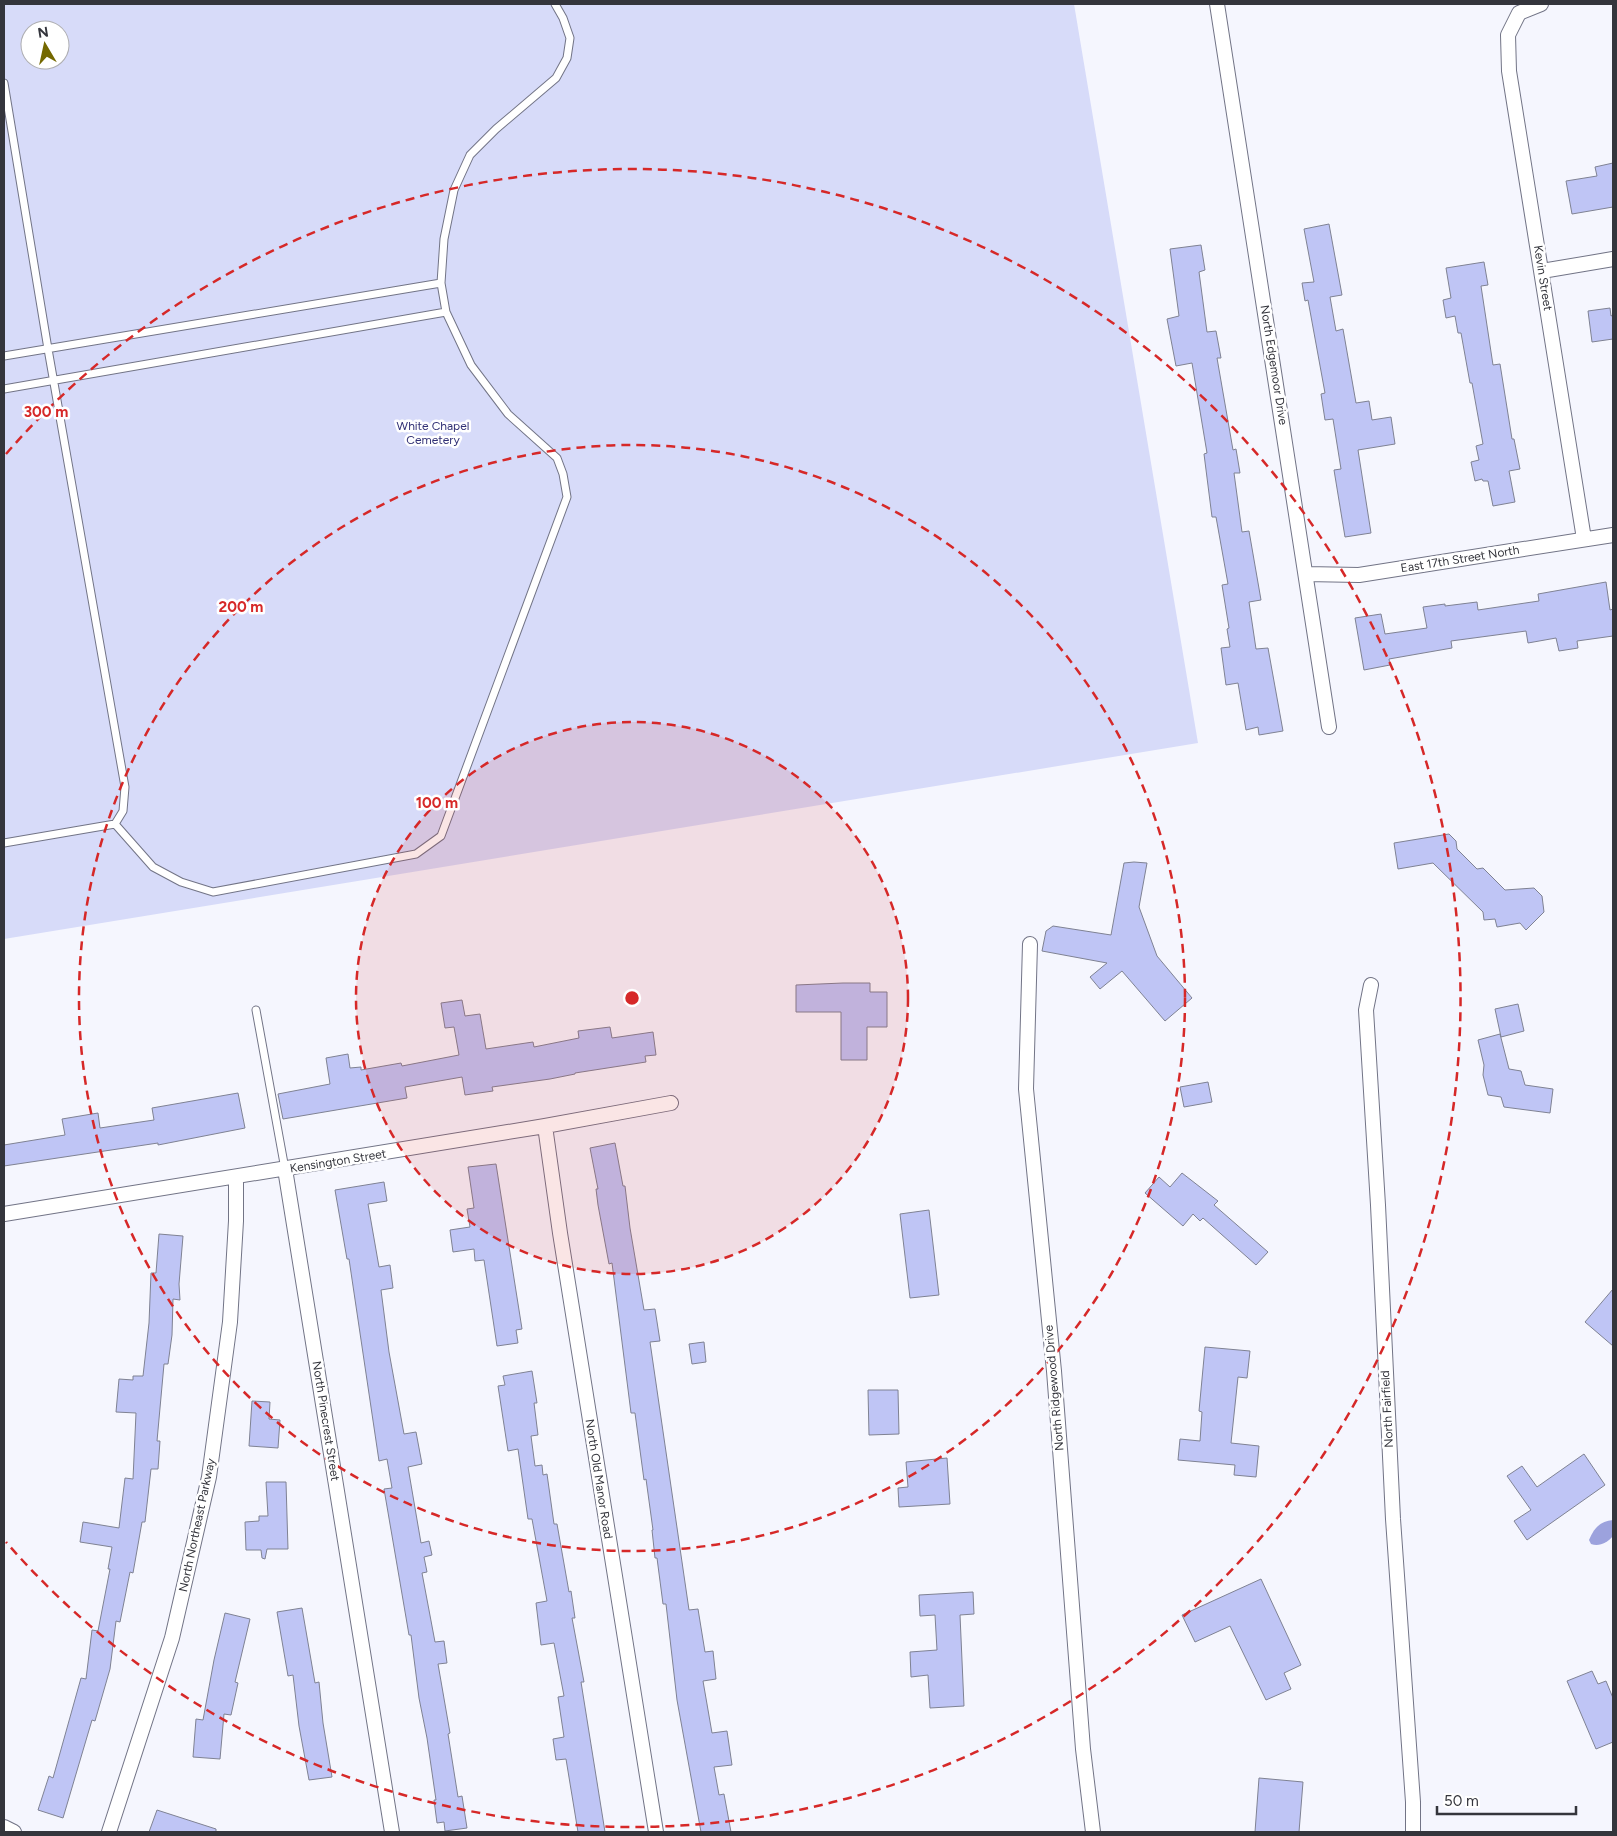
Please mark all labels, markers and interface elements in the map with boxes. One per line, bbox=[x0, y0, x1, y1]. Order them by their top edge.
north arrow bbox=[20, 20, 70, 70]
text: N bbox=[36, 23, 50, 42]
street label: Kevin Street bbox=[1531, 244, 1555, 312]
street label: North Edgemoor Drive bbox=[1258, 304, 1290, 426]
text: 300 m bbox=[24, 403, 68, 421]
park label: White Chapel Cemetery bbox=[397, 419, 469, 447]
street label: East 17th Street North bbox=[1400, 543, 1521, 575]
text: 200 m bbox=[219, 598, 263, 616]
text: 100 m bbox=[416, 794, 458, 812]
centre of rings bbox=[623, 989, 641, 1007]
street label: Kensington Street bbox=[289, 1146, 388, 1176]
street label: North Ridgewood Drive bbox=[1041, 1324, 1066, 1451]
street label: North Pinecrest Street bbox=[310, 1360, 342, 1482]
street label: North Fairfield bbox=[1378, 1370, 1396, 1448]
street label: North Old Manor Road bbox=[583, 1418, 615, 1540]
street label: North Northeast Parkway bbox=[176, 1456, 218, 1593]
scale bar bbox=[1437, 1784, 1576, 1816]
text: 50 m bbox=[1444, 1792, 1479, 1810]

